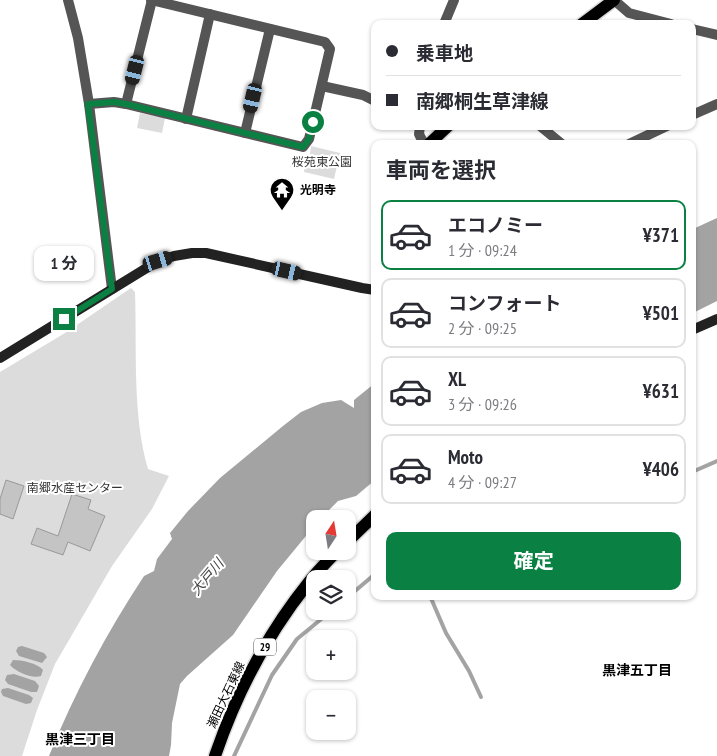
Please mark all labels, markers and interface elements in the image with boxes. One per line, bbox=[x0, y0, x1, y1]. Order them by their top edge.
text: 乗車地 bbox=[416, 41, 473, 65]
car bbox=[124, 54, 145, 86]
car bbox=[242, 82, 263, 114]
text: 南郷桐生草津線 bbox=[416, 89, 549, 113]
route start bbox=[302, 111, 324, 133]
park label: 桜苑東公園 bbox=[292, 154, 352, 169]
text: 車両を選択 bbox=[386, 156, 496, 184]
temple icon: 光明寺 bbox=[269, 177, 295, 211]
place label: 光明寺 bbox=[300, 182, 336, 197]
icon: car bbox=[388, 213, 433, 258]
text: エコノミー bbox=[448, 213, 543, 237]
text: ¥371 bbox=[643, 223, 679, 247]
text: 1 分 · 09:24 bbox=[448, 240, 517, 260]
callout: 1 分 bbox=[34, 246, 94, 282]
car bbox=[141, 249, 174, 273]
text: 1 分 bbox=[51, 253, 77, 273]
car bbox=[270, 260, 303, 282]
icon: car bbox=[388, 291, 433, 336]
text: コンフォート bbox=[448, 291, 561, 315]
text: ¥501 bbox=[643, 301, 679, 325]
route end bbox=[53, 308, 75, 330]
text: 2 分 · 09:25 bbox=[448, 318, 517, 338]
text: XL bbox=[448, 367, 466, 391]
icon: car bbox=[388, 369, 433, 414]
text: ¥631 bbox=[643, 379, 679, 403]
text: 3 分 · 09:26 bbox=[448, 394, 517, 414]
text: Moto bbox=[448, 445, 483, 469]
icon: car bbox=[388, 447, 433, 492]
text: ¥406 bbox=[643, 457, 679, 481]
text: 4 分 · 09:27 bbox=[448, 472, 517, 492]
park label: 南郷水産センター bbox=[27, 480, 123, 495]
north arrow bbox=[306, 510, 356, 560]
map controls bbox=[306, 510, 356, 740]
button: 確定 bbox=[386, 532, 681, 590]
water label: 大戸川 bbox=[187, 554, 229, 599]
button: layers bbox=[306, 570, 356, 620]
button: + bbox=[306, 630, 356, 680]
road number: 29 bbox=[254, 638, 276, 656]
street label: 瀬田大石東線 bbox=[204, 659, 248, 731]
district label: 黒津五丁目 bbox=[602, 661, 672, 679]
button: − bbox=[306, 690, 356, 740]
district label: 黒津三丁目 bbox=[45, 730, 115, 748]

